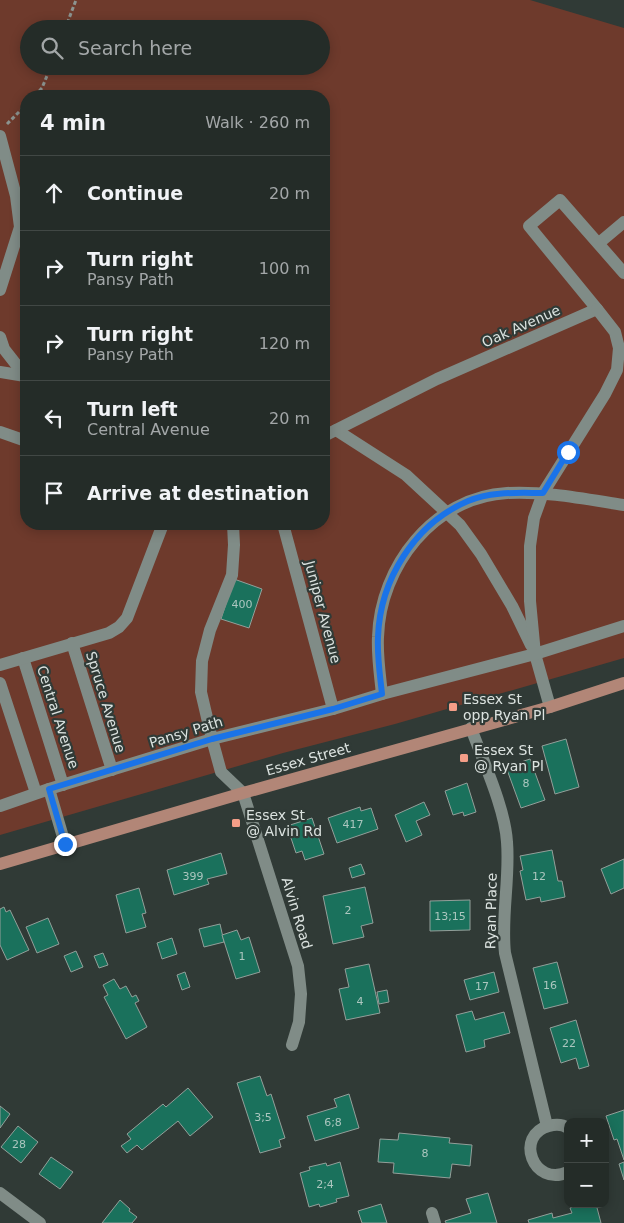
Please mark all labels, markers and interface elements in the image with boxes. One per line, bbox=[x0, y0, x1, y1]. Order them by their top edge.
search box bbox=[20, 20, 330, 75]
icon: search bbox=[38, 34, 66, 62]
text: Search here bbox=[78, 37, 192, 59]
text: 4 min bbox=[40, 111, 106, 135]
text: Walk · 260 m bbox=[205, 113, 310, 132]
icon: ahead bbox=[40, 179, 68, 207]
text: Continue bbox=[87, 182, 183, 204]
text: 20 m bbox=[269, 184, 310, 203]
text: Turn right bbox=[87, 248, 193, 270]
icon: right bbox=[40, 254, 68, 282]
text: 100 m bbox=[259, 259, 310, 278]
text: Pansy Path bbox=[87, 270, 174, 289]
street label: Oak Avenue bbox=[479, 302, 563, 350]
text: Turn right bbox=[87, 323, 193, 345]
icon: right bbox=[40, 329, 68, 357]
text: 120 m bbox=[259, 334, 310, 353]
text: Pansy Path bbox=[87, 345, 174, 364]
text: Turn left bbox=[87, 398, 178, 420]
icon: left bbox=[40, 404, 68, 432]
text: 20 m bbox=[269, 409, 310, 428]
text: Central Avenue bbox=[87, 420, 210, 439]
route start bbox=[557, 441, 580, 464]
icon: arrive bbox=[40, 479, 68, 507]
text: Arrive at destination bbox=[87, 482, 309, 504]
street label: Juniper Avenue bbox=[301, 558, 344, 665]
house number: 400 bbox=[232, 598, 253, 611]
street label: Spruce Avenue bbox=[83, 649, 129, 755]
street label: Central Avenue bbox=[34, 663, 82, 771]
place label: Essex St opp Ryan Pl bbox=[463, 691, 545, 723]
marker: Essex St opp Ryan Pl bbox=[447, 701, 459, 713]
street label: Pansy Path bbox=[147, 713, 225, 751]
street label: Essex Street bbox=[264, 739, 353, 779]
place label: Essex St @ Ryan Pl bbox=[474, 742, 544, 774]
marker: Essex St @ Ryan Pl bbox=[458, 752, 470, 764]
house number: 8 bbox=[523, 777, 530, 790]
place label: Essex St @ Alvin Rd bbox=[246, 807, 322, 839]
marker: Essex St @ Alvin Rd bbox=[230, 817, 242, 829]
house number: 417 bbox=[343, 818, 364, 831]
route end bbox=[54, 833, 77, 856]
house number: 399 bbox=[183, 870, 204, 883]
house number: 12 bbox=[532, 870, 546, 883]
street label: Ryan Place bbox=[482, 873, 500, 949]
street label: Alvin Road bbox=[279, 875, 315, 951]
house number: 2 bbox=[345, 904, 352, 917]
house number: 13;15 bbox=[434, 910, 466, 923]
house number: 1 bbox=[239, 950, 246, 963]
house number: 16 bbox=[543, 979, 557, 992]
house number: 17 bbox=[475, 980, 489, 993]
house number: 4 bbox=[357, 995, 364, 1008]
house number: 22 bbox=[562, 1037, 576, 1050]
house number: 3;5 bbox=[254, 1111, 272, 1124]
house number: 6;8 bbox=[324, 1116, 342, 1129]
map controls bbox=[564, 1118, 609, 1208]
button: + bbox=[564, 1118, 609, 1163]
house number: 28 bbox=[12, 1138, 26, 1151]
house number: 8 bbox=[422, 1147, 429, 1160]
button: − bbox=[564, 1163, 609, 1208]
house number: 2;4 bbox=[316, 1178, 334, 1191]

